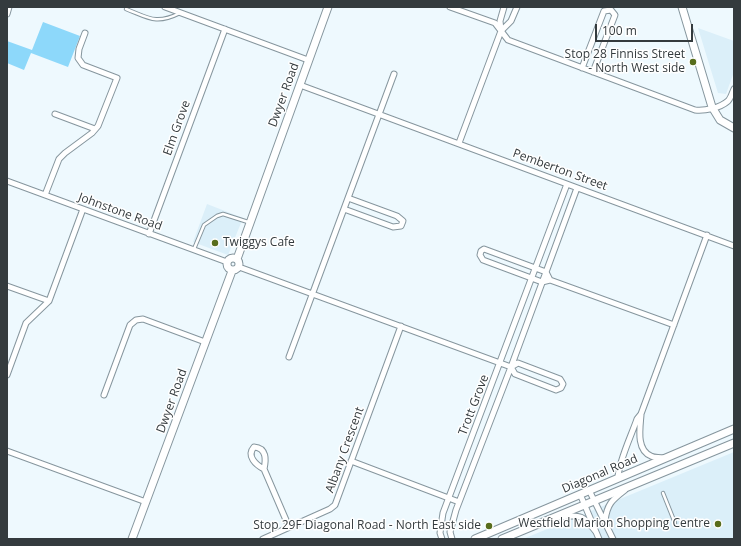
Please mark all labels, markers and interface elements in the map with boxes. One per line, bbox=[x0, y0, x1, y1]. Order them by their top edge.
scale bar bbox=[597, 16, 695, 42]
text: 100 m bbox=[602, 22, 637, 39]
place label: Stop 28 Finniss Street - North West side bbox=[565, 48, 685, 76]
marker: Stop 28 Finniss Street - North West side bbox=[688, 57, 698, 67]
street label: Dwyer Road bbox=[266, 61, 302, 129]
street label: Elm Grove bbox=[160, 99, 194, 157]
street label: Pemberton Street bbox=[511, 146, 609, 194]
street label: Johnstone Road bbox=[76, 190, 164, 234]
place label: Twiggys Cafe bbox=[223, 236, 295, 250]
marker: Twiggys Cafe bbox=[210, 238, 220, 248]
street label: Dwyer Road bbox=[154, 367, 190, 435]
street label: Trott Grove bbox=[456, 373, 492, 437]
street label: Albany Crescent bbox=[323, 405, 367, 495]
street label: Diagonal Road bbox=[560, 452, 640, 496]
place label: Westfield Marion Shopping Centre bbox=[518, 517, 710, 531]
place label: Stop 29F Diagonal Road - North East side bbox=[253, 519, 481, 533]
marker: Westfield Marion Shopping Centre bbox=[713, 519, 723, 529]
marker: Stop 29F Diagonal Road - North East side bbox=[484, 521, 494, 531]

